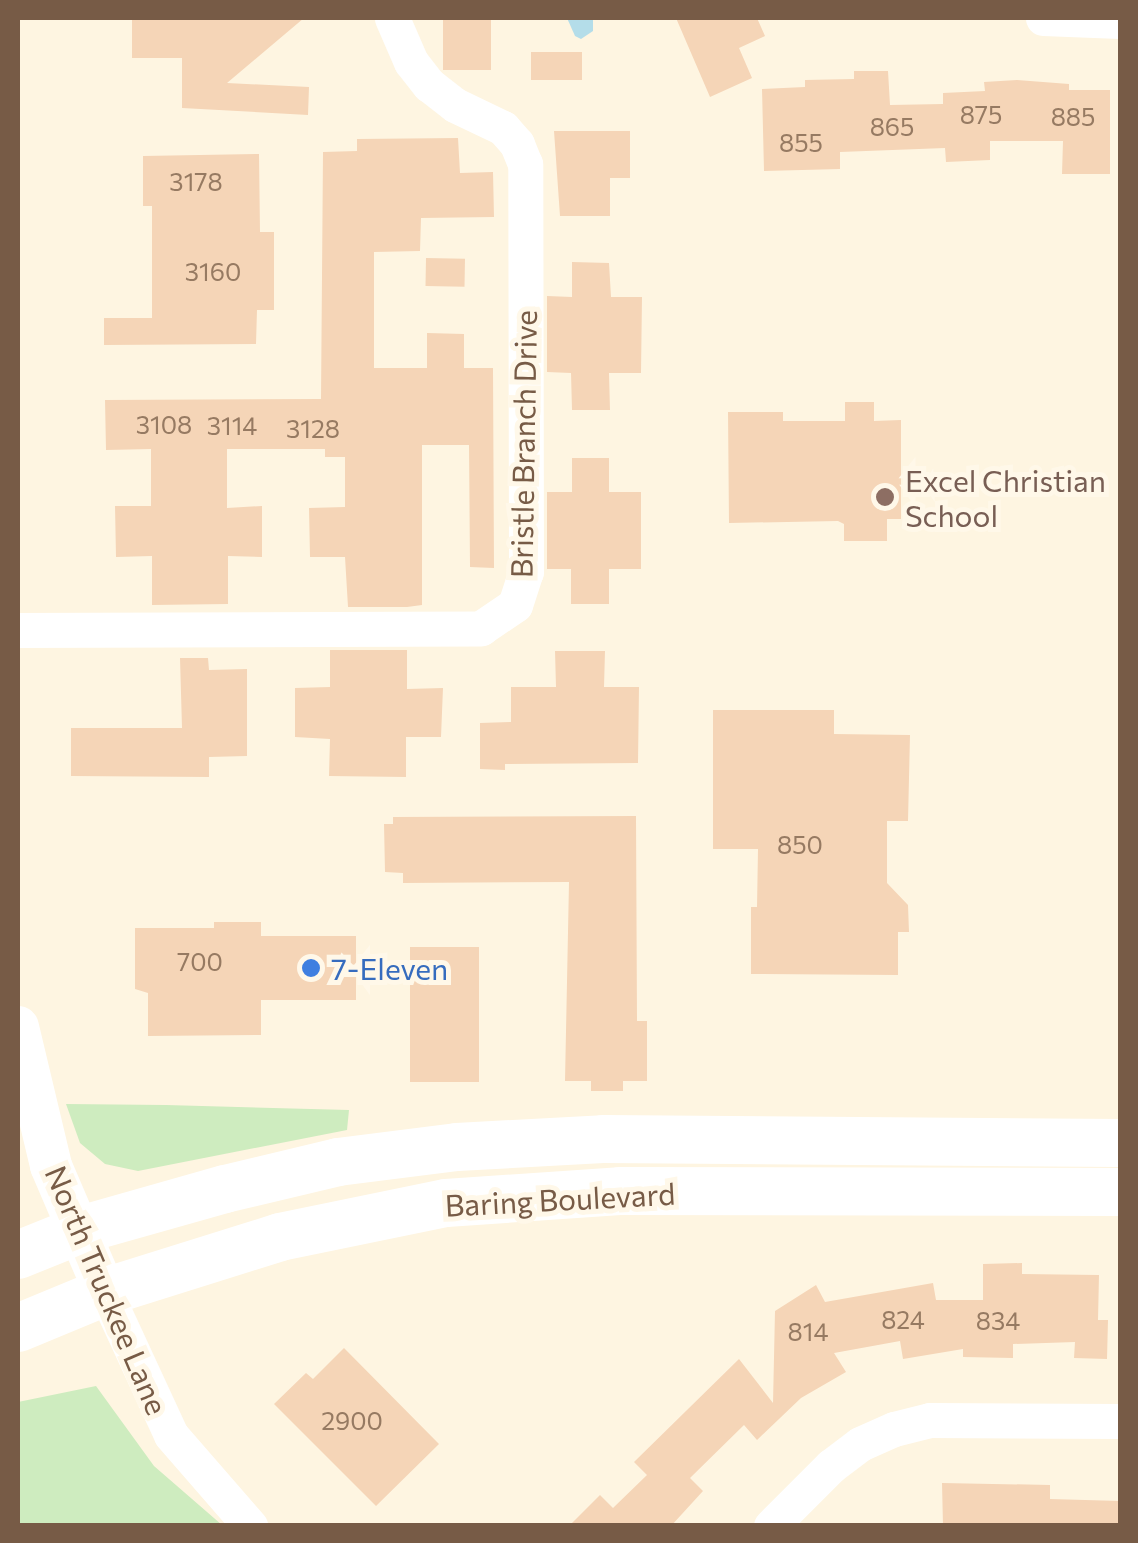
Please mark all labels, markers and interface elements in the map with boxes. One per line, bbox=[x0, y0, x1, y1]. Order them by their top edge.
house number: 875 bbox=[960, 99, 1002, 129]
house number: 885 bbox=[1051, 101, 1095, 131]
house number: 865 bbox=[870, 111, 914, 141]
house number: 855 bbox=[779, 127, 823, 157]
house number: 3178 bbox=[169, 166, 223, 196]
house number: 3160 bbox=[185, 256, 241, 286]
street label: Bristle Branch Drive bbox=[503, 310, 543, 578]
house number: 3108 bbox=[136, 409, 192, 439]
house number: 3114 bbox=[207, 410, 257, 440]
house number: 3128 bbox=[286, 413, 340, 443]
place label: Excel Christian School bbox=[905, 462, 1106, 532]
marker: Excel Christian School bbox=[874, 486, 896, 508]
house number: 850 bbox=[777, 829, 823, 859]
house number: 700 bbox=[177, 946, 223, 976]
place label: 7-Eleven bbox=[331, 950, 448, 986]
marker: 7-Eleven bbox=[300, 957, 322, 979]
street label: North Truckee Lane bbox=[38, 1160, 176, 1420]
street label: Baring Boulevard bbox=[444, 1175, 676, 1223]
house number: 824 bbox=[881, 1304, 925, 1334]
house number: 834 bbox=[976, 1305, 1020, 1335]
house number: 814 bbox=[788, 1316, 828, 1346]
house number: 2900 bbox=[321, 1405, 383, 1435]

